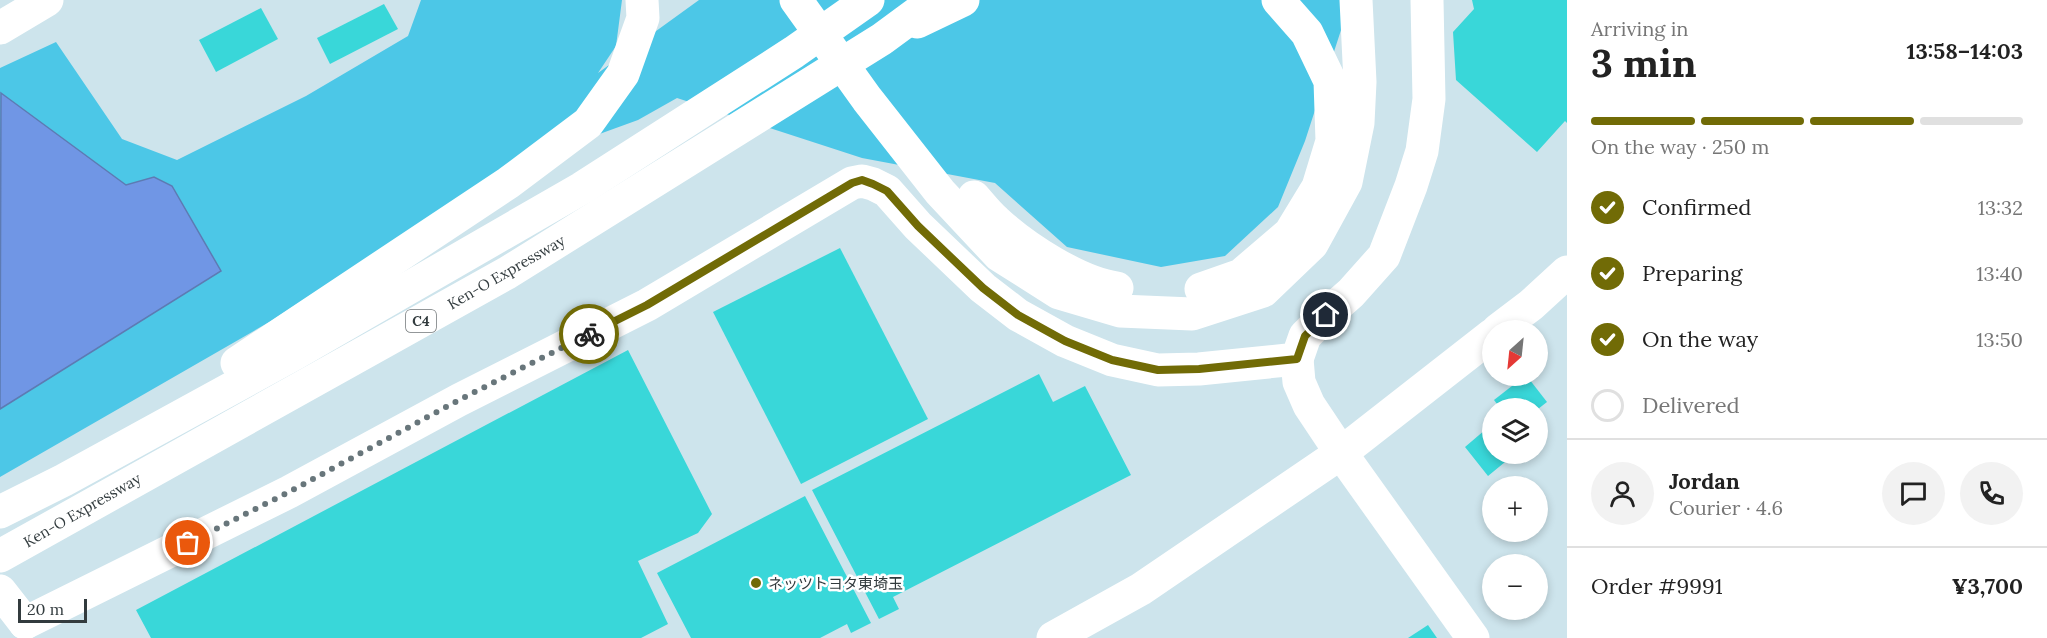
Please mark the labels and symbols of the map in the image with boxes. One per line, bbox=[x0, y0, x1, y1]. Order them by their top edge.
street label: Ken-O Expressway bbox=[444, 231, 568, 313]
pin bbox=[1300, 289, 1351, 340]
courier bbox=[559, 304, 619, 364]
road number: C4 bbox=[406, 310, 436, 332]
north arrow bbox=[1482, 320, 1548, 386]
street label: Ken-O Expressway bbox=[20, 469, 144, 551]
pin bbox=[162, 517, 213, 568]
place label: ネッツトヨタ東埼玉 bbox=[768, 574, 903, 593]
marker: ネッツトヨタ東埼玉 bbox=[749, 576, 763, 590]
scale bar bbox=[18, 596, 87, 624]

